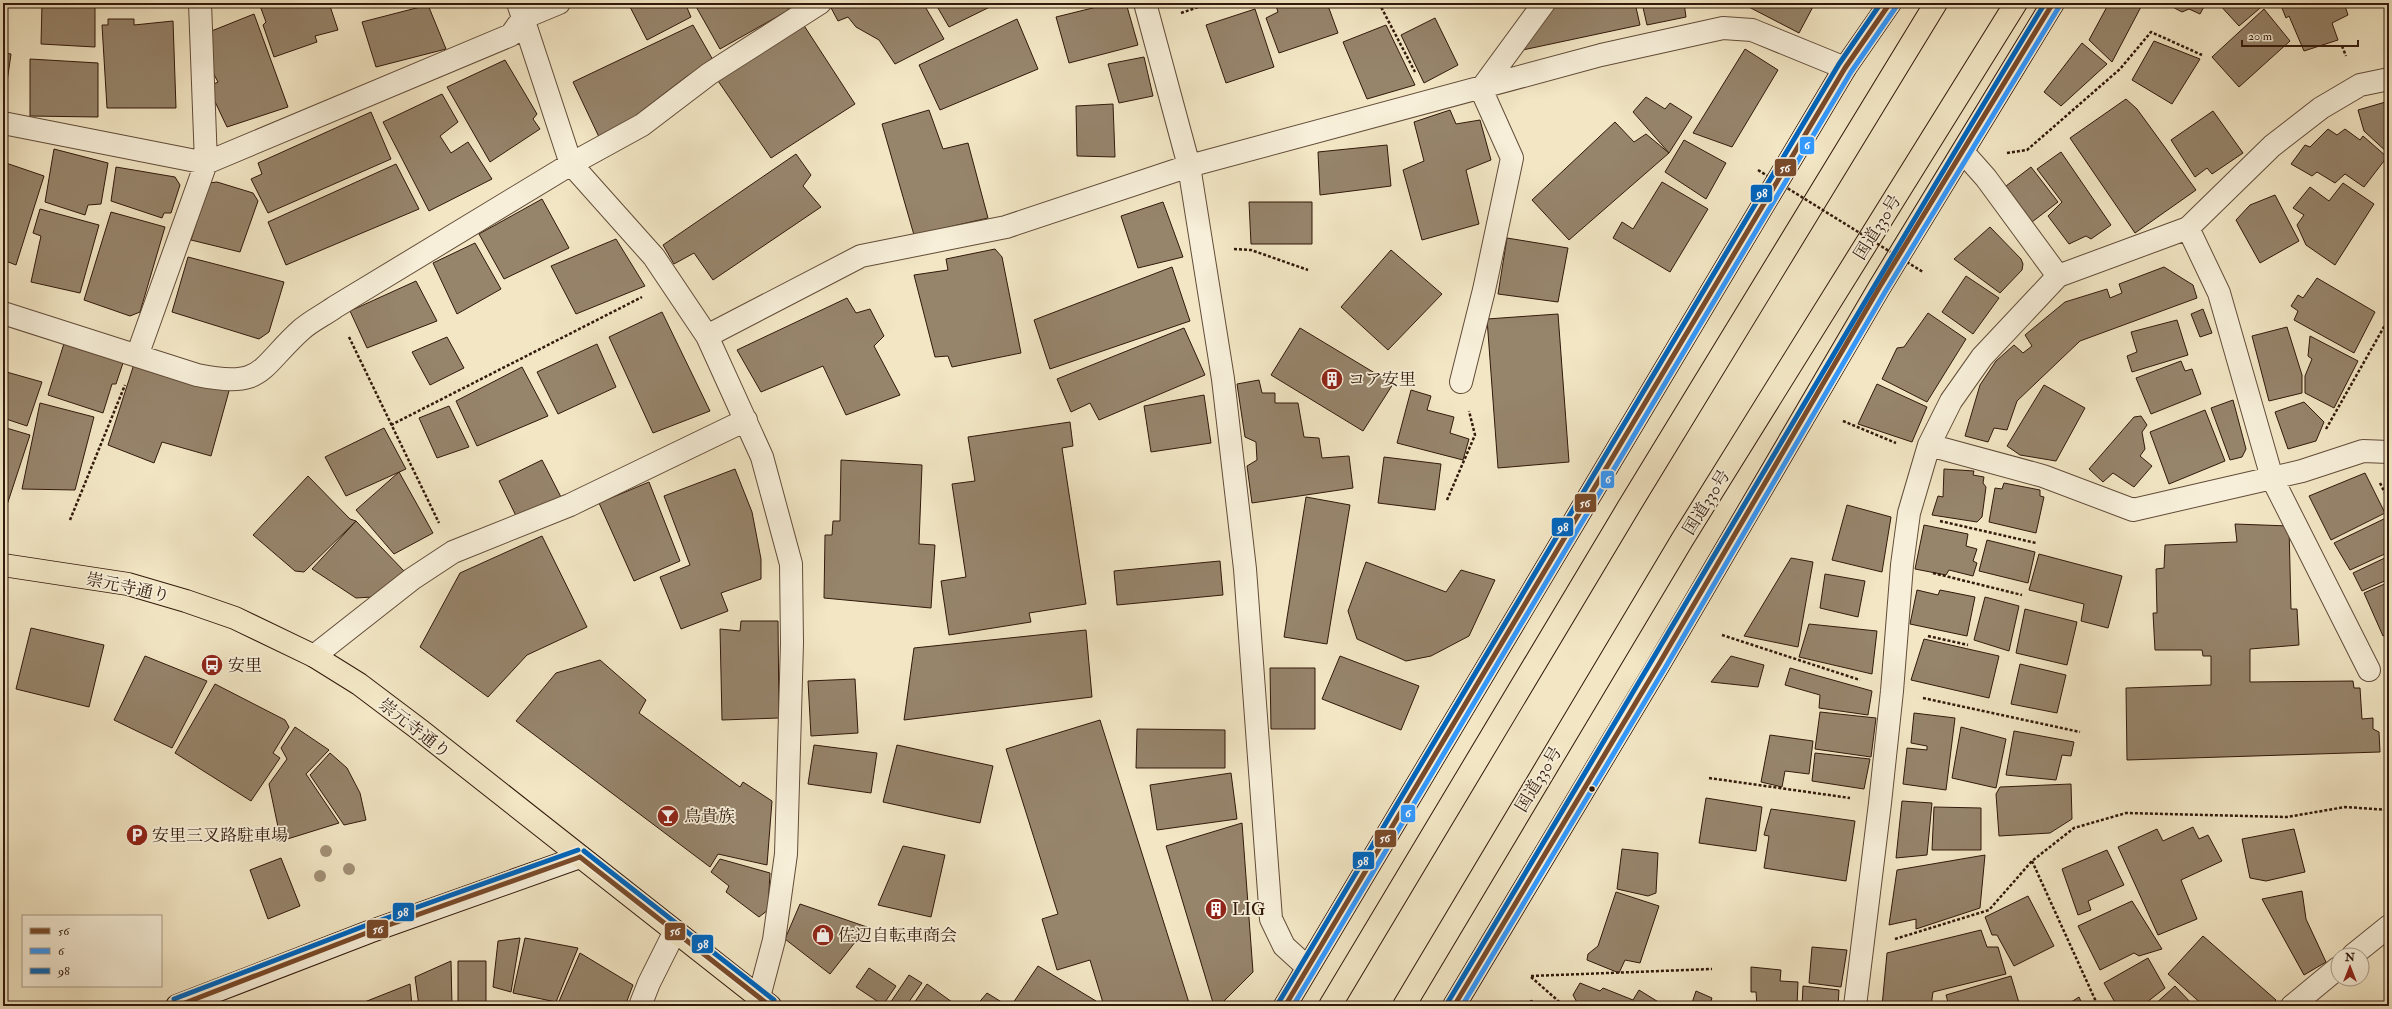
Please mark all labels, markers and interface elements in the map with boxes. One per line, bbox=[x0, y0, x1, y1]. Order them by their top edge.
scale bar bbox=[2242, 22, 2358, 48]
text: 20 m bbox=[2248, 29, 2273, 44]
line badge: 6 bbox=[1799, 136, 1815, 155]
text: 6 bbox=[1804, 139, 1811, 152]
line badge: 56 bbox=[1774, 158, 1797, 177]
text: 56 bbox=[1780, 162, 1792, 175]
line badge: 98 bbox=[1750, 184, 1773, 203]
text: 98 bbox=[1756, 187, 1768, 200]
street label: 国道330号 bbox=[1849, 191, 1906, 264]
building icon: コア安里 bbox=[1319, 366, 1345, 392]
place label: コア安里 bbox=[1348, 369, 1416, 390]
street label: 国道330号 bbox=[1678, 466, 1735, 539]
line badge: 6 bbox=[1600, 470, 1615, 489]
text: 6 bbox=[1605, 473, 1612, 486]
line badge: 56 bbox=[1574, 493, 1597, 513]
text: 56 bbox=[1580, 497, 1592, 510]
line badge: 98 bbox=[1551, 517, 1574, 537]
text: 98 bbox=[1557, 521, 1569, 534]
street label: 崇元寺通り bbox=[84, 568, 172, 607]
bus stop icon: 安里 bbox=[199, 652, 225, 678]
place label: 安里 bbox=[228, 655, 262, 676]
street label: 崇元寺通り bbox=[375, 694, 455, 763]
street label: 国道330号 bbox=[1511, 743, 1566, 816]
unlabelled marker bbox=[1587, 784, 1597, 794]
bar icon: 鳥貴族 bbox=[655, 803, 681, 829]
line badge: 6 bbox=[1400, 804, 1416, 823]
place label: 鳥貴族 bbox=[684, 806, 735, 827]
text: 6 bbox=[1405, 807, 1412, 820]
parking icon: 安里三叉路駐車場 bbox=[124, 822, 150, 848]
place label: 安里三叉路駐車場 bbox=[152, 825, 288, 846]
line badge: 56 bbox=[1374, 829, 1397, 848]
text: 56 bbox=[1380, 832, 1392, 845]
line badge: 98 bbox=[1352, 851, 1375, 870]
text: 98 bbox=[1357, 855, 1369, 868]
building icon: LIG bbox=[1203, 896, 1229, 922]
place label: LIG bbox=[1232, 899, 1265, 920]
line badge: 98 bbox=[392, 902, 415, 922]
text: 98 bbox=[397, 906, 409, 919]
legend bbox=[22, 915, 162, 987]
line badge: 56 bbox=[366, 919, 389, 939]
line badge: 56 bbox=[664, 922, 686, 941]
shop icon: 佐辺自転車商会 bbox=[810, 922, 836, 948]
text: 56 bbox=[373, 923, 385, 936]
text: 56 bbox=[58, 924, 70, 939]
text: 56 bbox=[670, 925, 682, 938]
place label: 佐辺自転車商会 bbox=[838, 925, 957, 946]
line badge: 98 bbox=[691, 934, 714, 954]
text: 98 bbox=[697, 938, 709, 951]
text: 6 bbox=[58, 944, 65, 959]
north arrow bbox=[2330, 947, 2370, 987]
text: N bbox=[2344, 951, 2356, 964]
text: 98 bbox=[57, 964, 70, 979]

